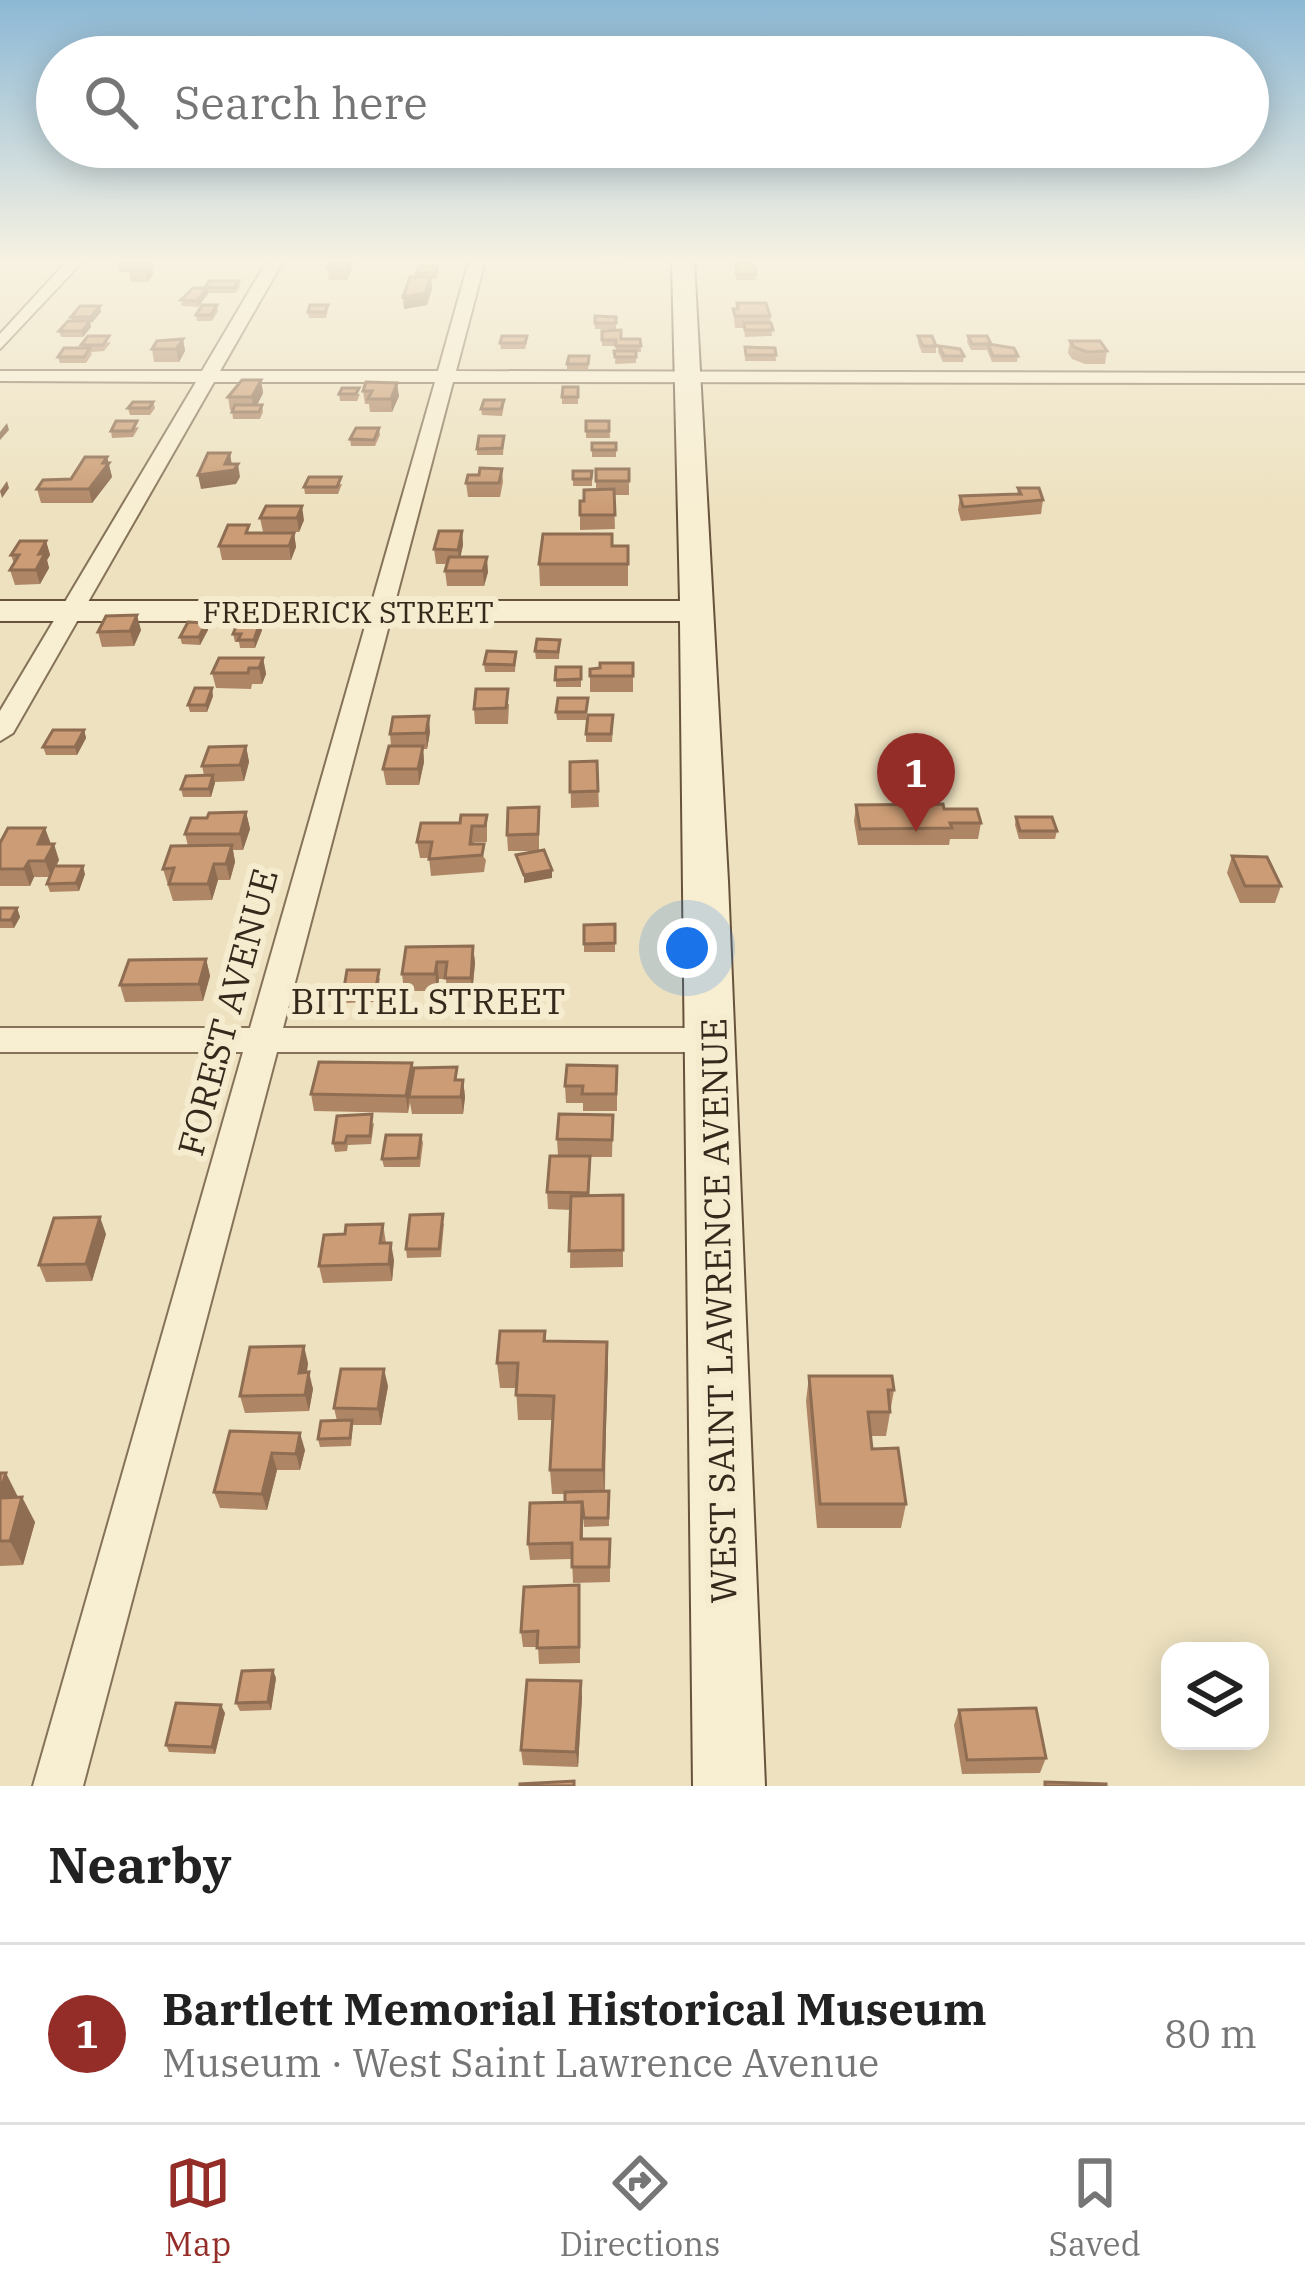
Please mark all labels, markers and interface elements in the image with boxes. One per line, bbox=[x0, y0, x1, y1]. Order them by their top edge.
search box bbox=[36, 36, 1269, 168]
icon: search bbox=[78, 69, 144, 135]
text: Search here bbox=[174, 73, 428, 131]
street label: FREDERICK STREET bbox=[202, 592, 494, 631]
pin: 1 bbox=[877, 733, 955, 832]
street label: FOREST AVENUE bbox=[166, 863, 288, 1161]
your location bbox=[657, 918, 717, 978]
street label: BITTEL STREET bbox=[290, 977, 566, 1024]
street label: WEST SAINT LAWRENCE AVENUE bbox=[689, 1018, 747, 1604]
map controls bbox=[1161, 1642, 1269, 1750]
button: layers bbox=[1161, 1642, 1269, 1750]
text: Nearby bbox=[48, 1831, 232, 1897]
text: Bartlett Memorial Historical Museum bbox=[162, 1979, 987, 2037]
text: 1 bbox=[75, 2008, 99, 2059]
text: 80 m bbox=[1164, 2008, 1257, 2059]
text: Museum · West Saint Lawrence Avenue bbox=[162, 2037, 879, 2088]
tab: Map bbox=[164, 2150, 231, 2265]
tab: Directions bbox=[559, 2150, 720, 2265]
tab: Saved bbox=[1048, 2150, 1141, 2265]

